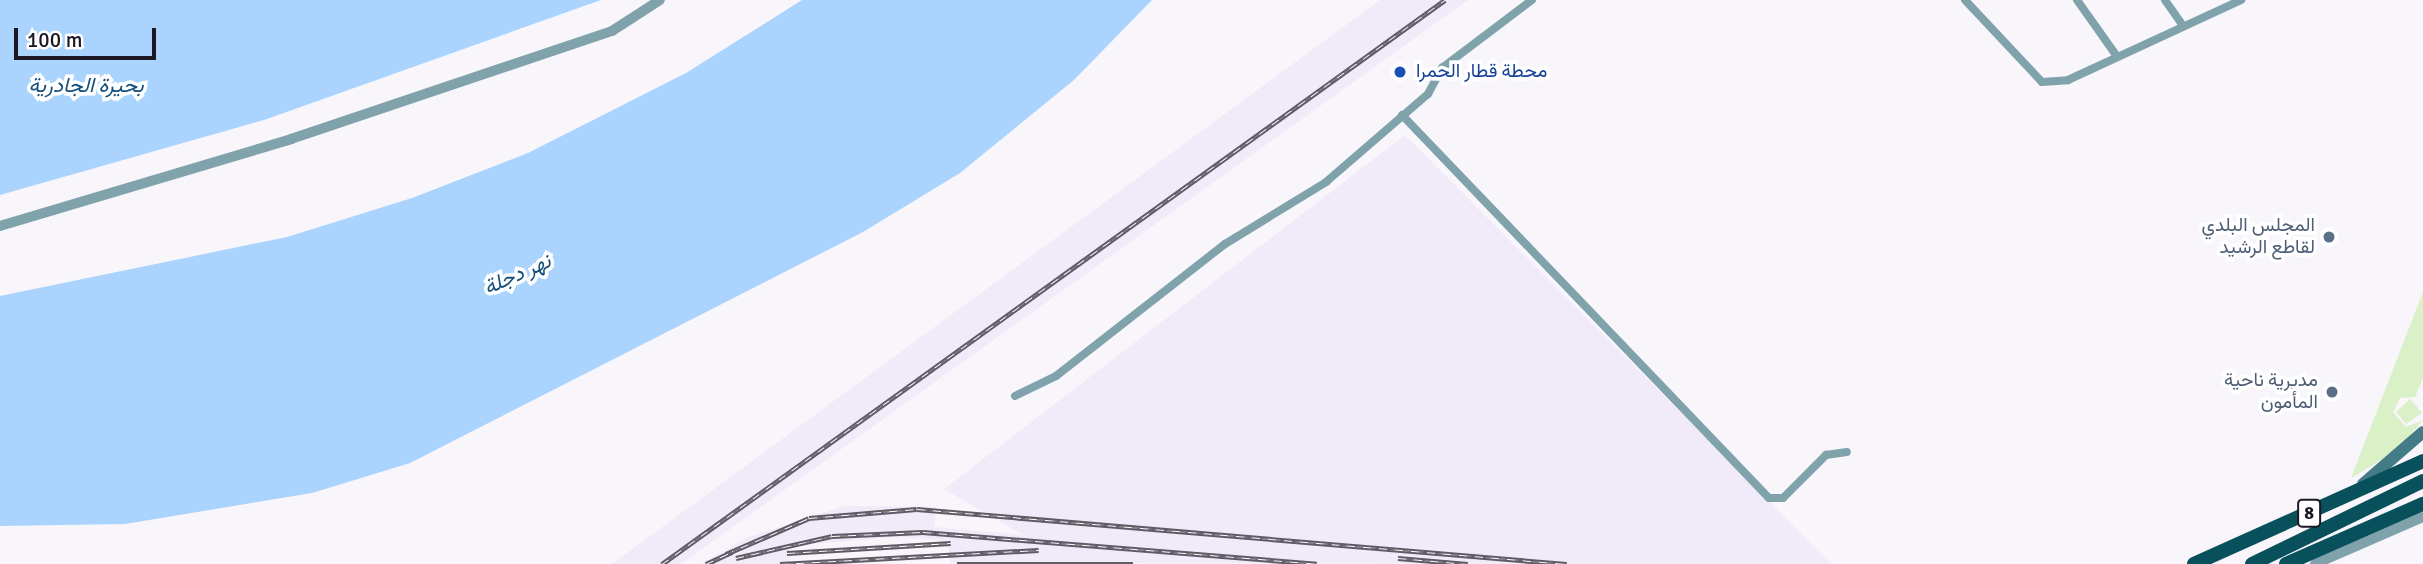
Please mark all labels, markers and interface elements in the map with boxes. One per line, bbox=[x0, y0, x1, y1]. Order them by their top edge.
scale bar bbox=[18, 14, 159, 58]
text: 100 m bbox=[27, 27, 82, 53]
place label: محطة قطار الحمرا bbox=[1416, 61, 1547, 83]
marker: محطة قطار الحمرا bbox=[1390, 62, 1410, 82]
water label: بحيرة الجادرية bbox=[28, 72, 144, 98]
place label: المجلس البلدي لقاطع الرشيد bbox=[2202, 215, 2315, 259]
marker: المجلس البلدي لقاطع الرشيد bbox=[2321, 229, 2337, 245]
water label: نهر دجلة bbox=[480, 248, 554, 300]
place label: مديرية ناحية المأمون bbox=[2224, 370, 2318, 414]
marker: مديرية ناحية المأمون bbox=[2324, 384, 2340, 400]
road number: 8 bbox=[2297, 499, 2321, 528]

